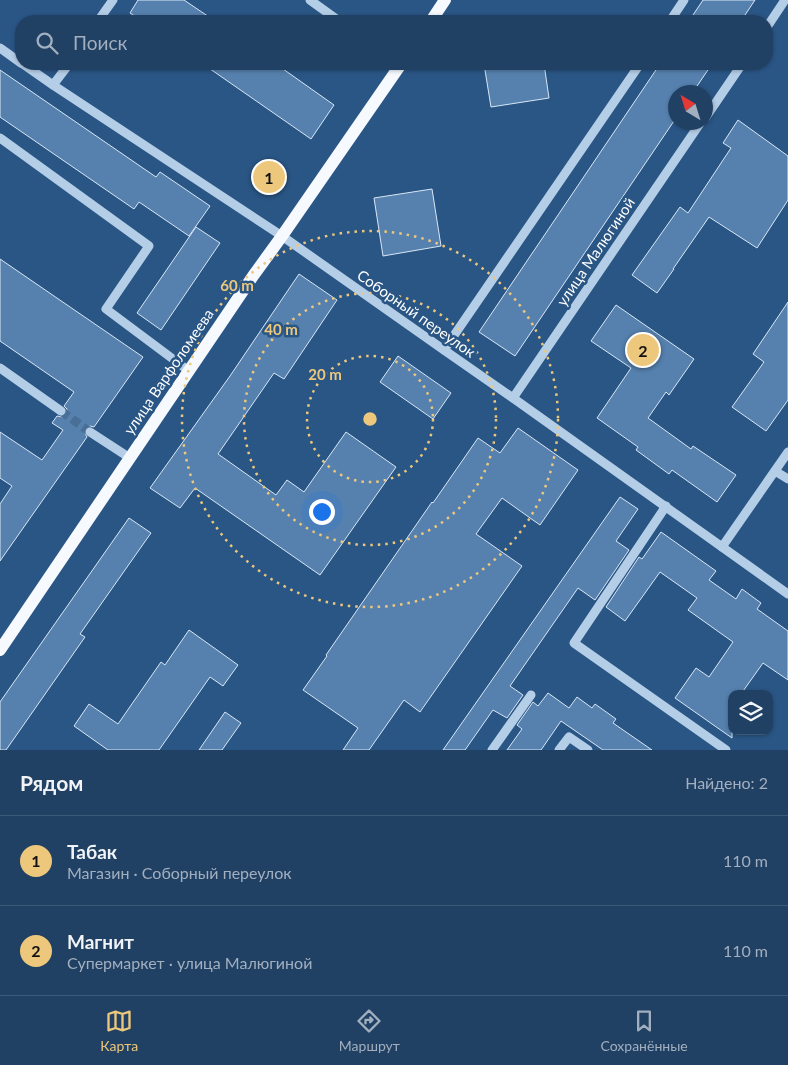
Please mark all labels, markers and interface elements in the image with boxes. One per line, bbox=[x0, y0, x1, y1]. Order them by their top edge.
search box bbox=[15, 15, 773, 70]
icon: search bbox=[33, 29, 61, 57]
text: Поиск bbox=[73, 31, 127, 54]
north arrow bbox=[668, 85, 713, 130]
pin: 1 bbox=[253, 158, 285, 196]
street label: улица Малюгиной bbox=[552, 194, 638, 309]
street label: Соборный переулок bbox=[354, 266, 479, 361]
text: 60 m bbox=[220, 276, 254, 294]
street label: улица Варфоломеева bbox=[119, 305, 217, 438]
text: 40 m bbox=[264, 320, 298, 338]
pin: 2 bbox=[627, 331, 659, 369]
text: 20 m bbox=[308, 365, 342, 383]
centre of rings bbox=[361, 410, 379, 428]
your location bbox=[309, 499, 335, 525]
map controls bbox=[728, 690, 773, 735]
button: layers bbox=[728, 690, 773, 735]
text: Рядом bbox=[20, 770, 83, 795]
text: Найдено: 2 bbox=[685, 773, 768, 792]
text: Табак bbox=[67, 840, 117, 863]
text: 1 bbox=[31, 851, 41, 870]
text: 110 m bbox=[723, 851, 768, 870]
text: Магазин · Соборный переулок bbox=[67, 863, 292, 882]
text: Магнит bbox=[67, 930, 134, 953]
text: 2 bbox=[31, 941, 41, 960]
text: 110 m bbox=[723, 941, 768, 960]
text: Супермаркет · улица Малюгиной bbox=[67, 953, 312, 972]
tab: Карта bbox=[100, 1007, 138, 1054]
tab: Маршрут bbox=[339, 1007, 400, 1054]
tab: Сохранённые bbox=[601, 1007, 688, 1054]

